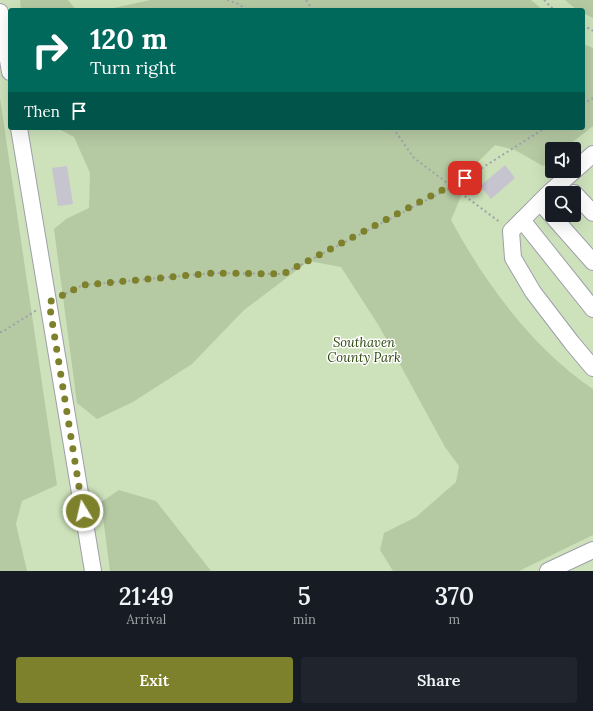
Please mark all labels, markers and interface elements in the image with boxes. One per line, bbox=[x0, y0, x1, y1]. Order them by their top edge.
text: 120 m bbox=[90, 21, 167, 57]
icon: right bbox=[24, 24, 76, 76]
text: Turn right bbox=[90, 56, 176, 79]
icon: arrive bbox=[68, 100, 90, 122]
text: Then bbox=[24, 102, 60, 121]
map controls bbox=[545, 142, 581, 222]
button: sound bbox=[545, 142, 581, 178]
pin bbox=[448, 161, 482, 195]
icon: arrive bbox=[454, 167, 476, 189]
button: search bbox=[545, 186, 581, 222]
park label: Southaven County Park bbox=[327, 334, 401, 366]
position arrow bbox=[62, 490, 104, 532]
text: 21:49 bbox=[119, 581, 174, 612]
text: 5 bbox=[298, 581, 311, 612]
text: 370 bbox=[435, 581, 474, 612]
text: Arrival bbox=[126, 611, 166, 628]
text: min bbox=[293, 611, 316, 628]
text: m bbox=[449, 611, 460, 628]
button: Exit bbox=[16, 657, 293, 703]
button: Share bbox=[301, 657, 577, 703]

